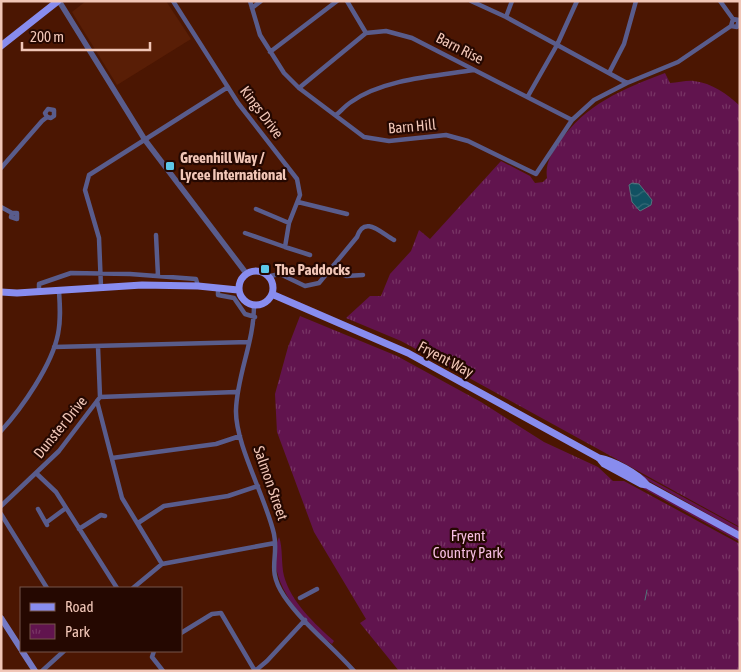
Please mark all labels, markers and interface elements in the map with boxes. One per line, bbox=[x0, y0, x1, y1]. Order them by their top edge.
scale bar bbox=[22, 20, 150, 52]
text: 200 m bbox=[30, 28, 64, 45]
street label: Barn Rise bbox=[433, 29, 487, 67]
street label: Kings Drive bbox=[237, 83, 287, 142]
street label: Barn Hill bbox=[387, 115, 437, 137]
place label: Greenhill Way / Lycee International bbox=[180, 149, 287, 183]
marker: Greenhill Way / Lycee International bbox=[164, 160, 176, 172]
place label: The Paddocks bbox=[275, 261, 351, 278]
marker: The Paddocks bbox=[259, 263, 271, 275]
street label: Fryent Way bbox=[415, 337, 477, 381]
street label: Dunster Drive bbox=[30, 392, 90, 461]
street label: Salmon Street bbox=[250, 444, 292, 522]
park label: Fryent Country Park bbox=[433, 527, 504, 561]
legend bbox=[20, 587, 182, 652]
text: Road bbox=[65, 598, 94, 615]
text: Park bbox=[65, 623, 90, 640]

